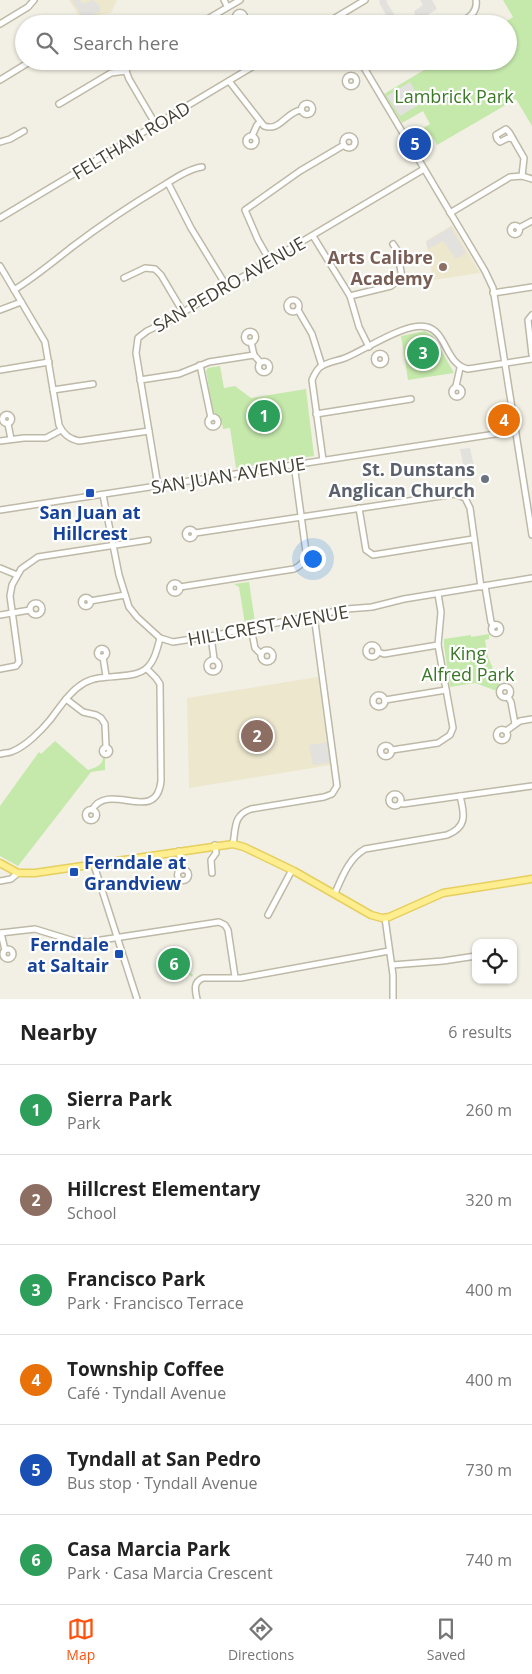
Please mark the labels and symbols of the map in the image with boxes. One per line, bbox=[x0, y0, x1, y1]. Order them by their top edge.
park label: Lambrick Park bbox=[394, 84, 514, 108]
street label: FELTHAM ROAD bbox=[68, 95, 194, 185]
pin: 5 bbox=[399, 125, 431, 163]
street label: SAN PEDRO AVENUE bbox=[149, 231, 309, 337]
place label: Arts Calibre Academy bbox=[327, 245, 434, 290]
marker: Arts Calibre Academy bbox=[437, 261, 449, 273]
pin: 3 bbox=[407, 334, 439, 372]
pin: 1 bbox=[248, 397, 280, 435]
pin: 4 bbox=[488, 401, 520, 439]
street label: SAN JUAN AVENUE bbox=[149, 451, 307, 499]
place label: St. Dunstans Anglican Church bbox=[329, 457, 475, 502]
marker: St. Dunstans Anglican Church bbox=[479, 473, 491, 485]
marker: San Juan at Hillcrest bbox=[84, 487, 96, 499]
place label: San Juan at Hillcrest bbox=[39, 500, 141, 545]
your location bbox=[300, 546, 326, 572]
street label: HILLCREST AVENUE bbox=[186, 599, 350, 651]
park label: King Alfred Park bbox=[422, 641, 515, 686]
pin: 2 bbox=[241, 717, 273, 755]
place label: Ferndale at Grandview bbox=[84, 850, 186, 895]
marker: Ferndale at Grandview bbox=[68, 866, 80, 878]
place label: Ferndale at Saltair bbox=[27, 932, 109, 977]
pin: 6 bbox=[158, 945, 190, 983]
marker: Ferndale at Saltair bbox=[113, 948, 125, 960]

